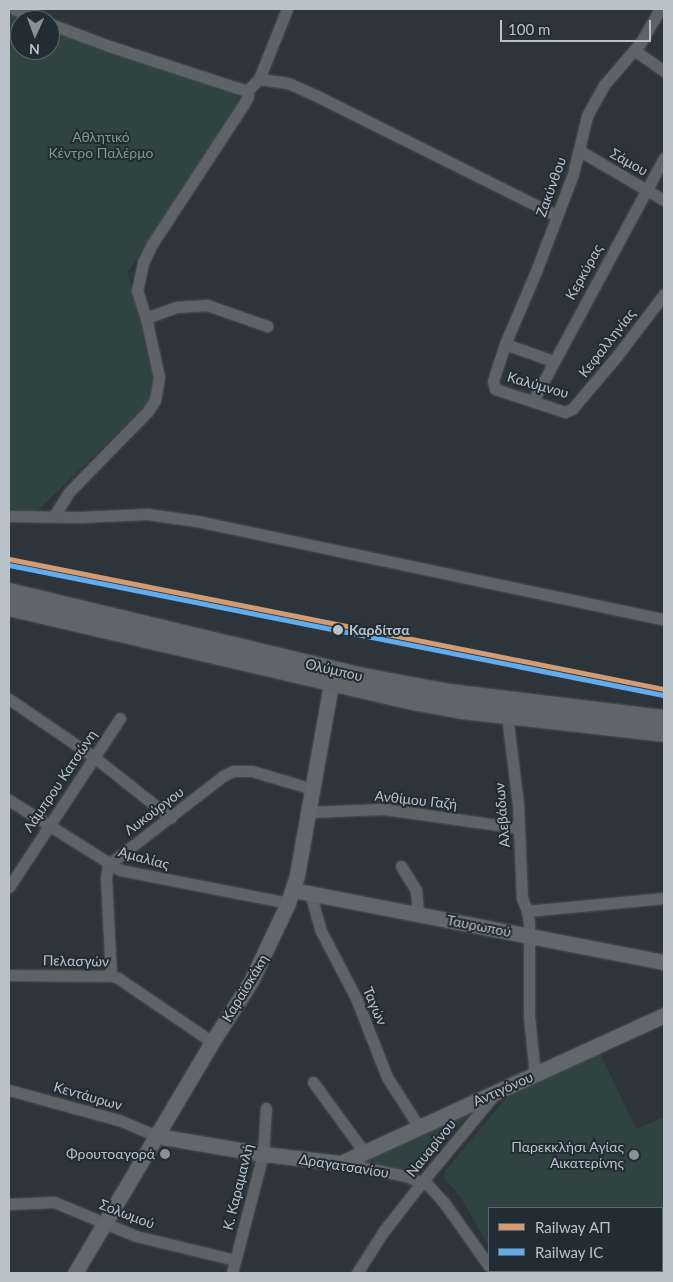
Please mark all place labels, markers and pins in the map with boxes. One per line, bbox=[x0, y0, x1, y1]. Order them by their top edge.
place label: Καρδίτσα bbox=[349, 622, 410, 638]
marker: Καρδίτσα bbox=[331, 623, 345, 637]
place label: Παρεκκλήσι Αγίας Αικατερίνης bbox=[511, 1139, 624, 1172]
place label: Φρουτοαγορά bbox=[66, 1146, 155, 1162]
marker: Φρουτοαγορά bbox=[159, 1148, 171, 1160]
marker: Παρεκκλήσι Αγίας Αικατερίνης bbox=[628, 1149, 640, 1161]

